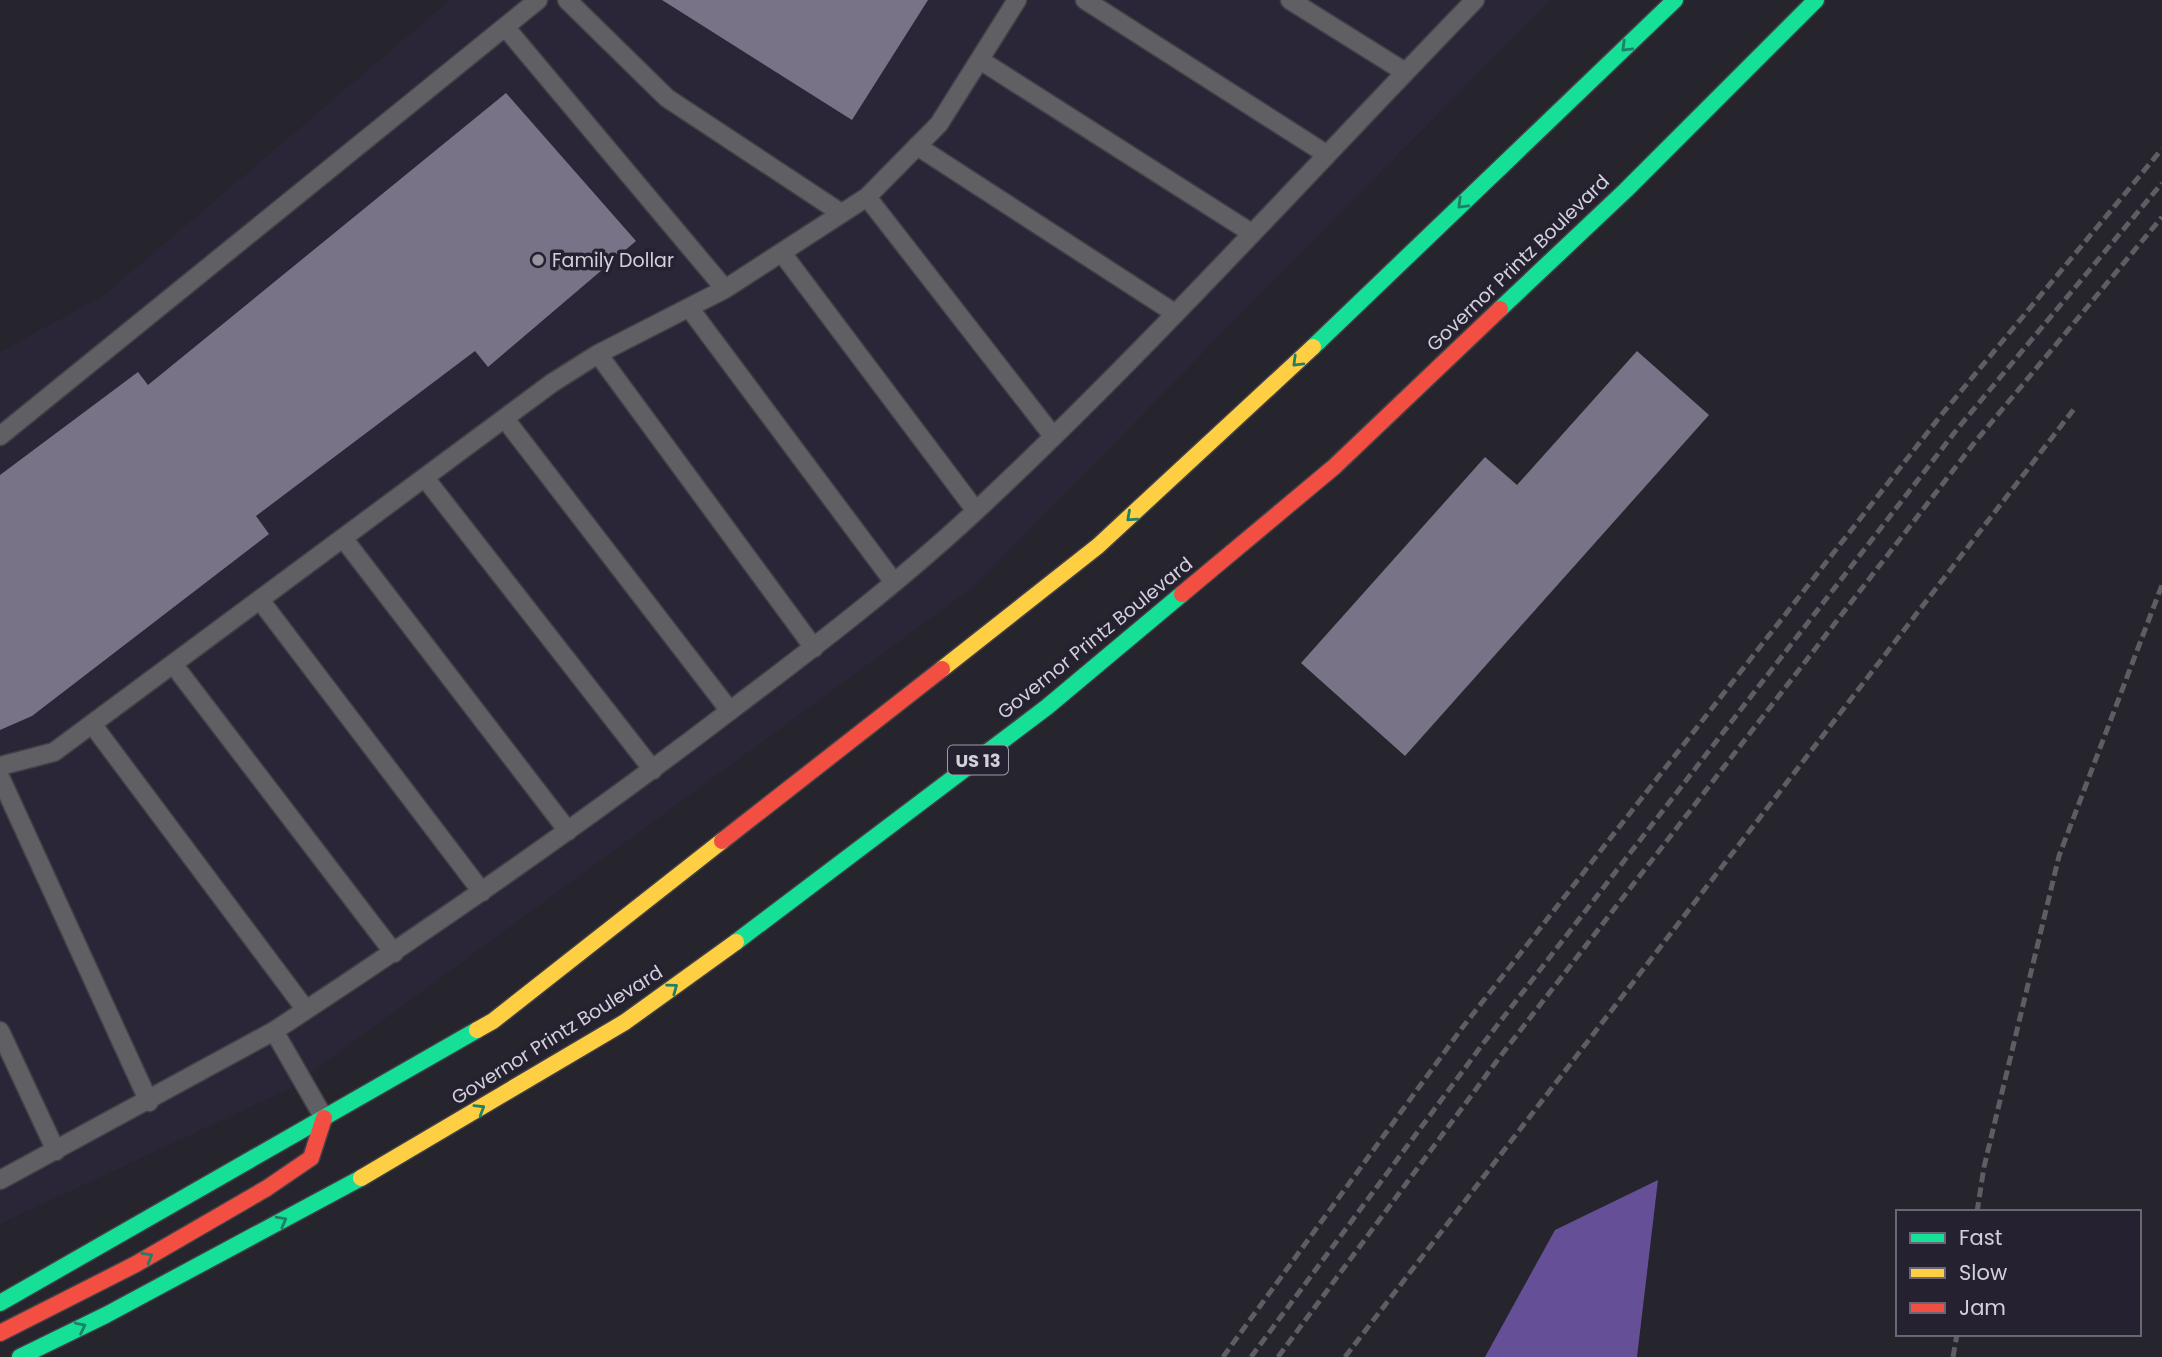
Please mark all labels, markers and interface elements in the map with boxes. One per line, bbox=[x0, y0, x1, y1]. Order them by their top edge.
one-way arrow bbox=[1621, 39, 1634, 52]
street label: Governor Printz Boulevard bbox=[1421, 168, 1615, 358]
one-way arrow bbox=[1457, 196, 1470, 209]
place label: Family Dollar bbox=[552, 247, 674, 274]
marker: Family Dollar bbox=[530, 252, 546, 268]
one-way arrow bbox=[1292, 353, 1305, 366]
one-way arrow bbox=[1126, 508, 1139, 521]
street label: Governor Printz Boulevard bbox=[992, 551, 1198, 725]
road number: US 13 bbox=[948, 746, 1008, 774]
street label: Governor Printz Boulevard bbox=[446, 959, 668, 1111]
one-way arrow bbox=[665, 983, 677, 996]
one-way arrow bbox=[473, 1104, 486, 1117]
legend bbox=[1896, 1210, 2141, 1336]
one-way arrow bbox=[275, 1215, 287, 1229]
text: Fast bbox=[1959, 1223, 2002, 1252]
one-way arrow bbox=[140, 1252, 153, 1265]
text: Slow bbox=[1959, 1258, 2007, 1287]
text: Jam bbox=[1959, 1293, 2006, 1322]
one-way arrow bbox=[74, 1321, 86, 1335]

